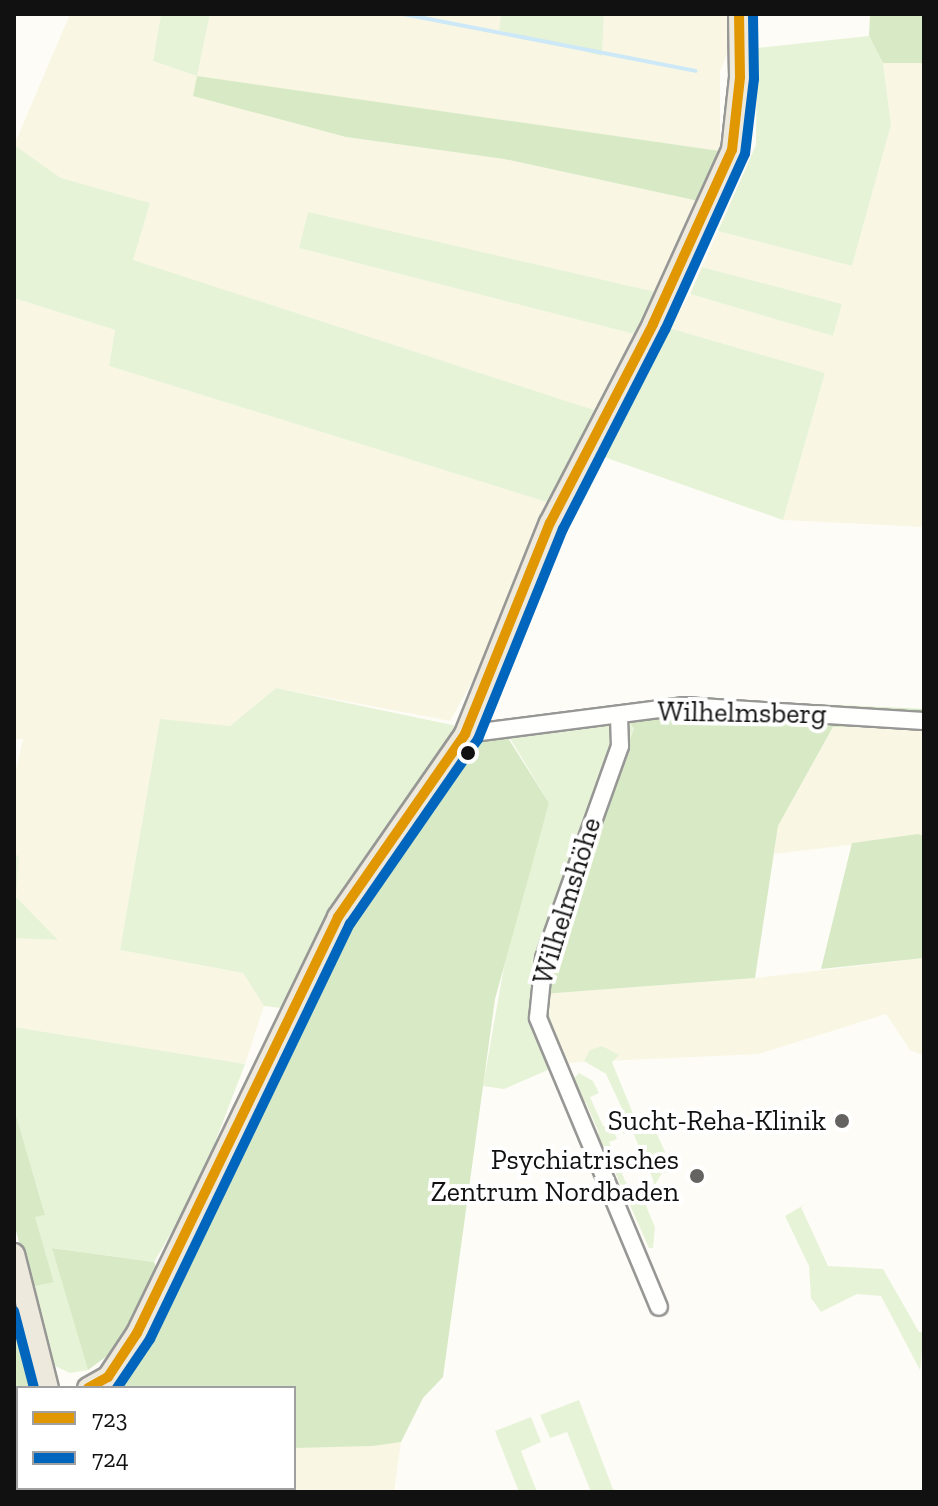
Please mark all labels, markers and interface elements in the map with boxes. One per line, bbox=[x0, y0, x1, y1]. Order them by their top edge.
street label: Wilhelmsberg bbox=[657, 695, 827, 731]
unlabelled marker bbox=[460, 745, 476, 761]
street label: Wilhelmshöhe bbox=[526, 814, 608, 988]
place label: Sucht-Reha-Klinik bbox=[608, 1104, 826, 1138]
marker: Sucht-Reha-Klinik bbox=[833, 1112, 851, 1130]
place label: Psychiatrisches Zentrum Nordbaden bbox=[431, 1143, 679, 1209]
marker: Psychiatrisches Zentrum Nordbaden bbox=[686, 1165, 708, 1187]
legend bbox=[16, 1386, 296, 1490]
text: 723 bbox=[92, 1404, 127, 1433]
text: 724 bbox=[92, 1444, 129, 1473]

